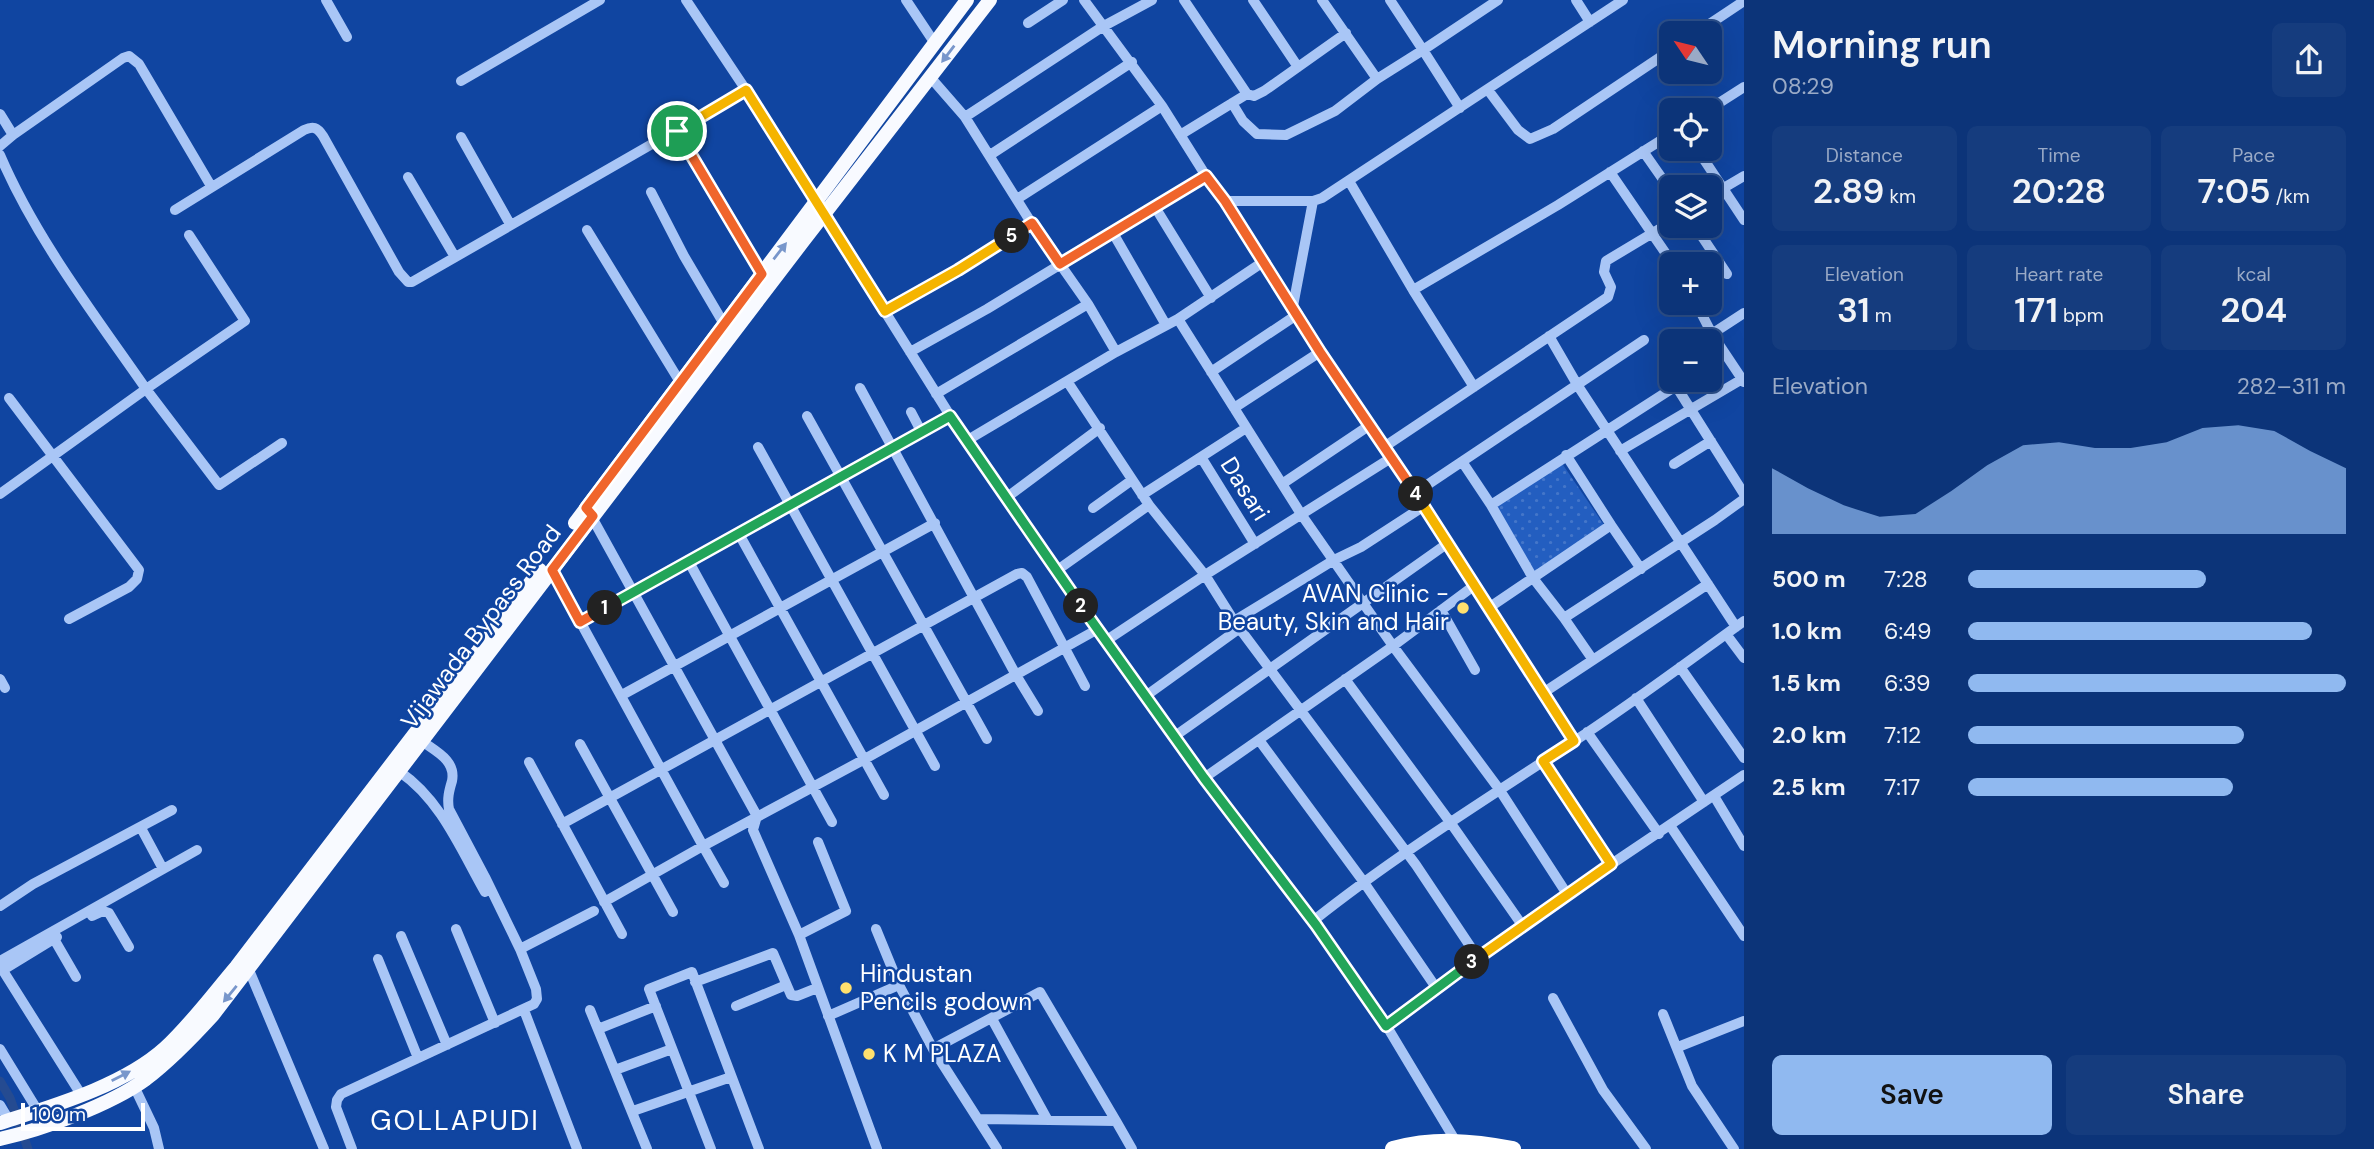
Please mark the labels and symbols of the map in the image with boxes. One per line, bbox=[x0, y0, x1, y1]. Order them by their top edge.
north arrow bbox=[1659, 21, 1722, 84]
one-way arrow bbox=[941, 45, 956, 63]
pin bbox=[647, 101, 707, 161]
pin: 5 bbox=[995, 218, 1030, 254]
one-way arrow bbox=[773, 242, 788, 260]
street label: Dasari bbox=[1214, 451, 1277, 526]
pin: 4 bbox=[1398, 476, 1434, 512]
street label: Vijawada Bypass Road bbox=[394, 518, 568, 735]
place label: AVAN Clinic - Beauty, Skin and Hair bbox=[1218, 578, 1449, 637]
pin: 2 bbox=[1064, 588, 1098, 624]
pin: 1 bbox=[588, 590, 622, 626]
marker: AVAN Clinic - Beauty, Skin and Hair bbox=[1455, 600, 1471, 616]
pin: 3 bbox=[1454, 944, 1490, 979]
place label: Hindustan Pencils godown bbox=[860, 958, 1032, 1017]
marker: Hindustan Pencils godown bbox=[838, 980, 854, 996]
one-way arrow bbox=[223, 985, 237, 1003]
place label: K M PLAZA bbox=[883, 1038, 1001, 1069]
marker: K M PLAZA bbox=[861, 1046, 877, 1062]
one-way arrow bbox=[111, 1070, 131, 1081]
scale bar bbox=[21, 1100, 145, 1132]
district label: GOLLAPUDI bbox=[370, 1102, 540, 1139]

